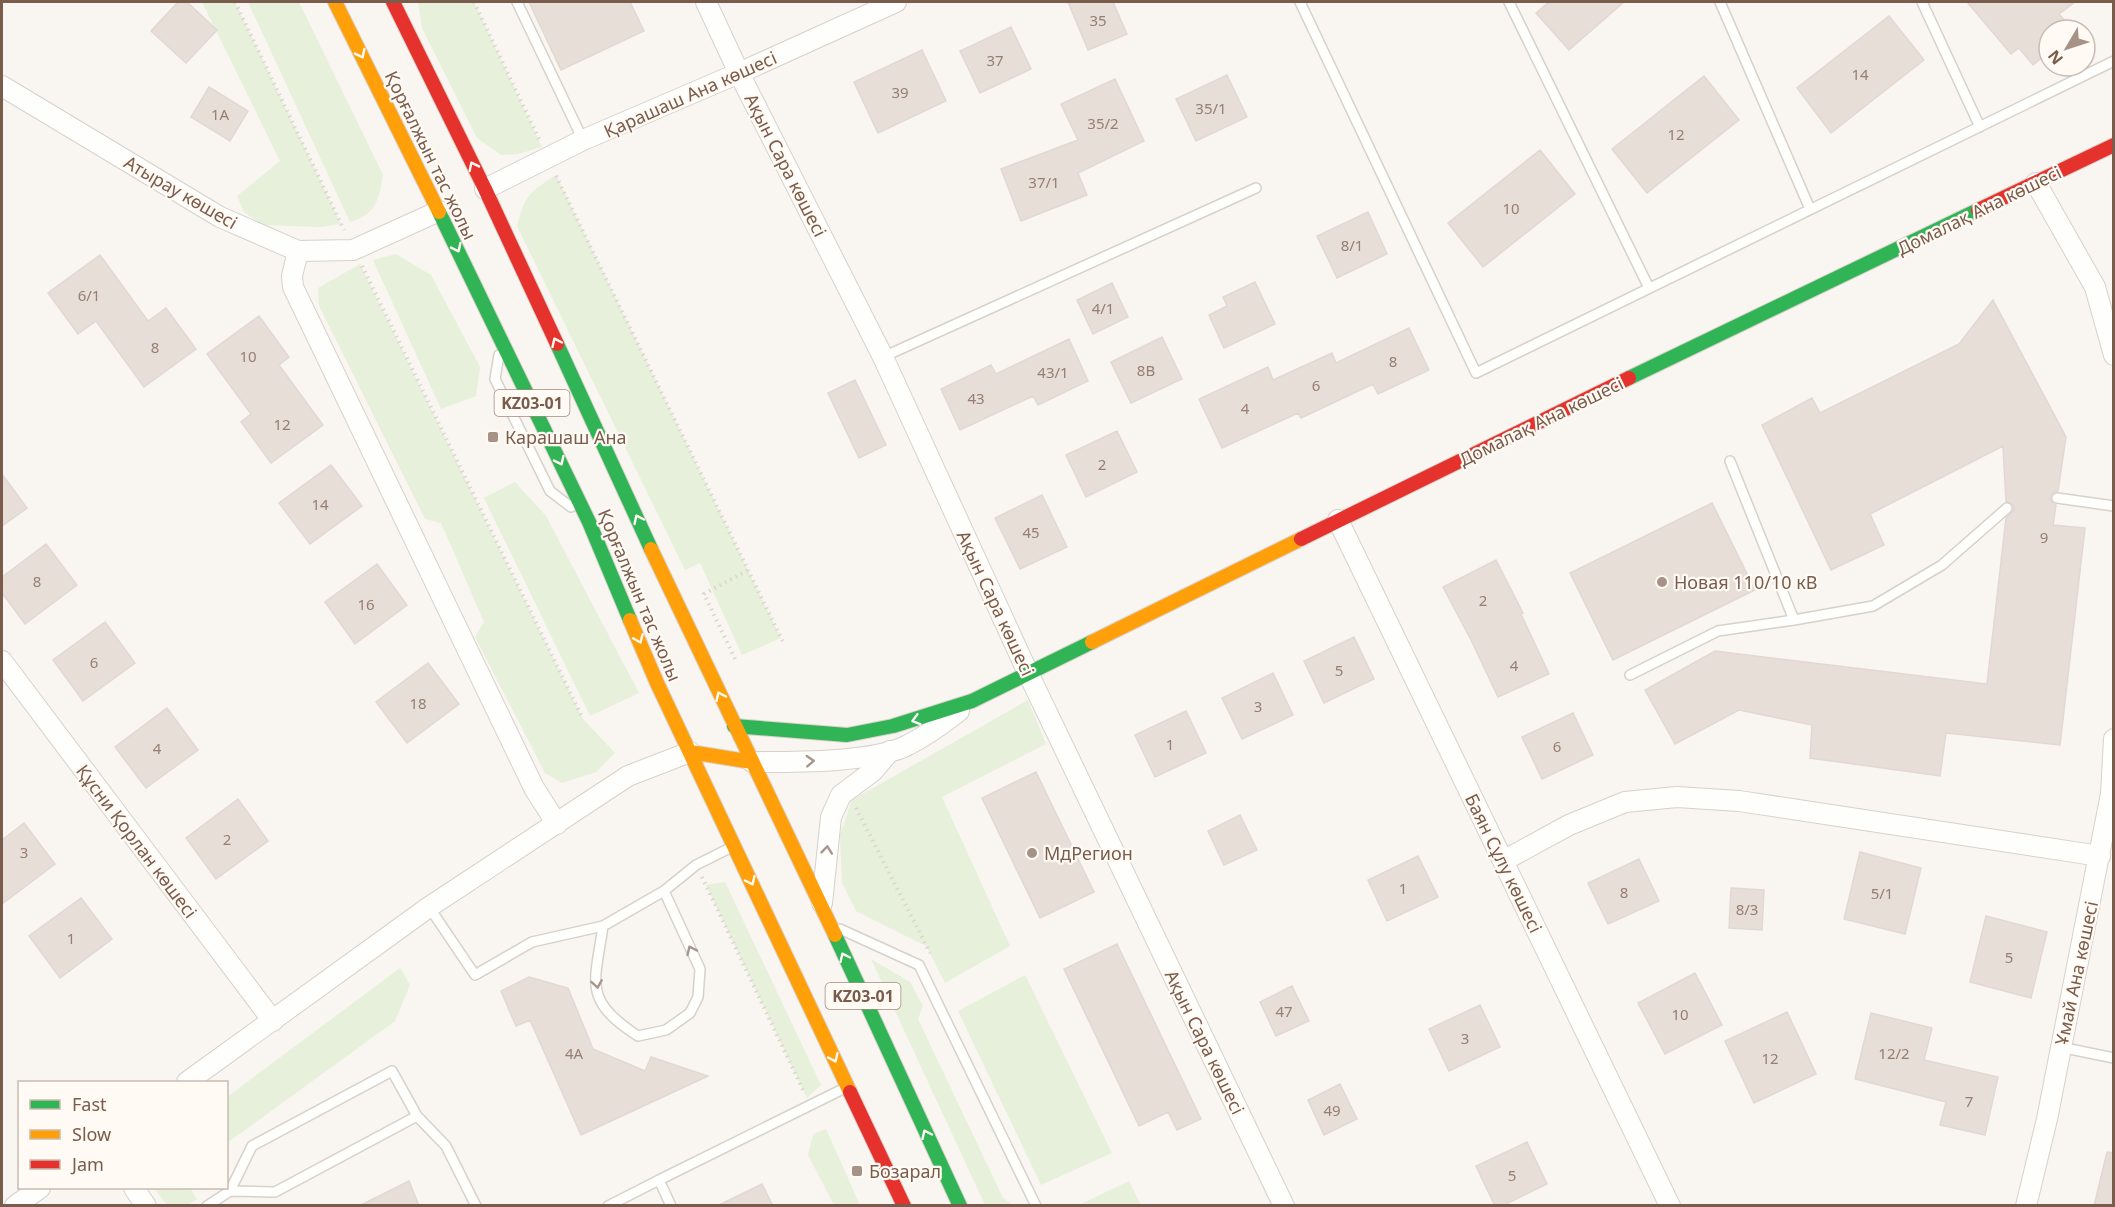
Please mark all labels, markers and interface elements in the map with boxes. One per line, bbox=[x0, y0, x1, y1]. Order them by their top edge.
house number: 35 bbox=[1089, 10, 1107, 30]
north arrow bbox=[2037, 18, 2097, 78]
street label: Қарашаш Ана көшесі bbox=[600, 45, 780, 143]
text: N bbox=[2043, 45, 2068, 69]
one-way arrow bbox=[354, 47, 365, 58]
house number: 37 bbox=[986, 50, 1004, 70]
house number: 14 bbox=[1851, 64, 1869, 84]
street label: Қорғалжын тас жолы bbox=[380, 67, 482, 243]
house number: 39 bbox=[891, 82, 909, 102]
street label: Ақын Сара көшесі bbox=[740, 89, 832, 241]
house number: 35/1 bbox=[1195, 98, 1227, 118]
house number: 1А bbox=[211, 104, 230, 124]
house number: 35/2 bbox=[1087, 113, 1119, 133]
house number: 12 bbox=[1667, 124, 1685, 144]
street label: Атырау көшесі bbox=[120, 150, 242, 234]
street label: Домалақ Ана көшесі bbox=[1893, 160, 2065, 260]
one-way arrow bbox=[469, 161, 481, 172]
house number: 37/1 bbox=[1028, 172, 1060, 192]
house number: 10 bbox=[1502, 198, 1520, 218]
house number: 8/1 bbox=[1341, 235, 1363, 255]
one-way arrow bbox=[449, 241, 461, 252]
house number: 6/1 bbox=[78, 285, 100, 305]
house number: 4/1 bbox=[1092, 298, 1114, 318]
house number: 8 bbox=[151, 337, 159, 357]
one-way arrow bbox=[551, 338, 563, 349]
house number: 10 bbox=[239, 346, 257, 366]
house number: 8 bbox=[1389, 351, 1397, 371]
house number: 8В bbox=[1137, 360, 1155, 380]
house number: 43/1 bbox=[1037, 362, 1069, 382]
street label: Домалақ Ана көшесі bbox=[1455, 371, 1627, 471]
house number: 6 bbox=[1312, 375, 1320, 395]
house number: 43 bbox=[967, 388, 985, 408]
road number: KZ03-01 bbox=[494, 390, 570, 416]
house number: 4 bbox=[1241, 398, 1250, 418]
house number: 12 bbox=[273, 414, 291, 434]
place label: Карашаш Ана bbox=[505, 425, 626, 449]
marker: Карашаш Ана bbox=[486, 430, 500, 444]
one-way arrow bbox=[553, 454, 564, 465]
house number: 2 bbox=[1098, 454, 1106, 474]
house number: 14 bbox=[311, 494, 329, 514]
street label: Қорғалжын тас жолы bbox=[593, 505, 687, 685]
one-way arrow bbox=[633, 515, 645, 526]
house number: 45 bbox=[1022, 522, 1040, 542]
street label: Ақын Сара көшесі bbox=[952, 526, 1040, 680]
house number: 9 bbox=[2040, 527, 2048, 547]
place label: Новая 110/10 кВ bbox=[1674, 570, 1817, 594]
house number: 8 bbox=[33, 571, 41, 591]
marker: Новая 110/10 кВ bbox=[1655, 575, 1669, 589]
house number: 2 bbox=[1479, 590, 1487, 610]
house number: 16 bbox=[357, 594, 375, 614]
one-way arrow bbox=[632, 633, 644, 644]
house number: 6 bbox=[90, 652, 98, 672]
house number: 4 bbox=[1510, 655, 1519, 675]
house number: 5 bbox=[1335, 660, 1343, 680]
one-way arrow bbox=[716, 692, 728, 703]
house number: 18 bbox=[409, 693, 427, 713]
house number: 3 bbox=[1254, 696, 1262, 716]
one-way arrow bbox=[911, 713, 922, 725]
house number: 1 bbox=[1166, 734, 1174, 754]
house number: 6 bbox=[1553, 736, 1561, 756]
house number: 4 bbox=[153, 738, 162, 758]
one-way arrow bbox=[806, 755, 815, 768]
street label: Құсни Қорлан көшесі bbox=[71, 759, 203, 923]
street label: Баян Сұлу көшесі bbox=[1460, 789, 1548, 937]
house number: 2 bbox=[223, 829, 231, 849]
place label: МдРегион bbox=[1044, 841, 1133, 865]
house number: 3 bbox=[20, 842, 28, 862]
one-way arrow bbox=[820, 845, 832, 854]
marker: МдРегион bbox=[1025, 846, 1039, 860]
one-way arrow bbox=[744, 875, 756, 886]
house number: 1 bbox=[1399, 878, 1407, 898]
house number: 8 bbox=[1620, 882, 1628, 902]
house number: 5/1 bbox=[1871, 883, 1893, 903]
house number: 8/3 bbox=[1736, 899, 1758, 919]
street label: Ұмай Ана көшесі bbox=[2049, 899, 2103, 1047]
house number: 1 bbox=[67, 928, 75, 948]
one-way arrow bbox=[687, 946, 699, 957]
house number: 5 bbox=[2005, 947, 2013, 967]
one-way arrow bbox=[840, 952, 852, 963]
street label: Ақын Сара көшесі bbox=[1160, 966, 1250, 1118]
one-way arrow bbox=[590, 979, 602, 988]
road number: KZ03-01 bbox=[826, 983, 900, 1009]
house number: 47 bbox=[1275, 1001, 1293, 1021]
house number: 10 bbox=[1671, 1004, 1689, 1024]
house number: 3 bbox=[1461, 1028, 1469, 1048]
house number: 4А bbox=[565, 1043, 584, 1063]
house number: 12/2 bbox=[1878, 1043, 1910, 1063]
house number: 12 bbox=[1761, 1048, 1779, 1068]
one-way arrow bbox=[827, 1051, 839, 1062]
legend bbox=[18, 1081, 228, 1189]
house number: 7 bbox=[1965, 1091, 1973, 1111]
text: Fast bbox=[72, 1092, 107, 1116]
house number: 49 bbox=[1323, 1100, 1341, 1120]
text: Slow bbox=[72, 1122, 111, 1146]
one-way arrow bbox=[922, 1129, 934, 1140]
text: Jam bbox=[70, 1152, 104, 1176]
place label: Бозарал bbox=[869, 1159, 941, 1183]
marker: Бозарал bbox=[850, 1164, 864, 1178]
house number: 5 bbox=[1508, 1165, 1516, 1185]

